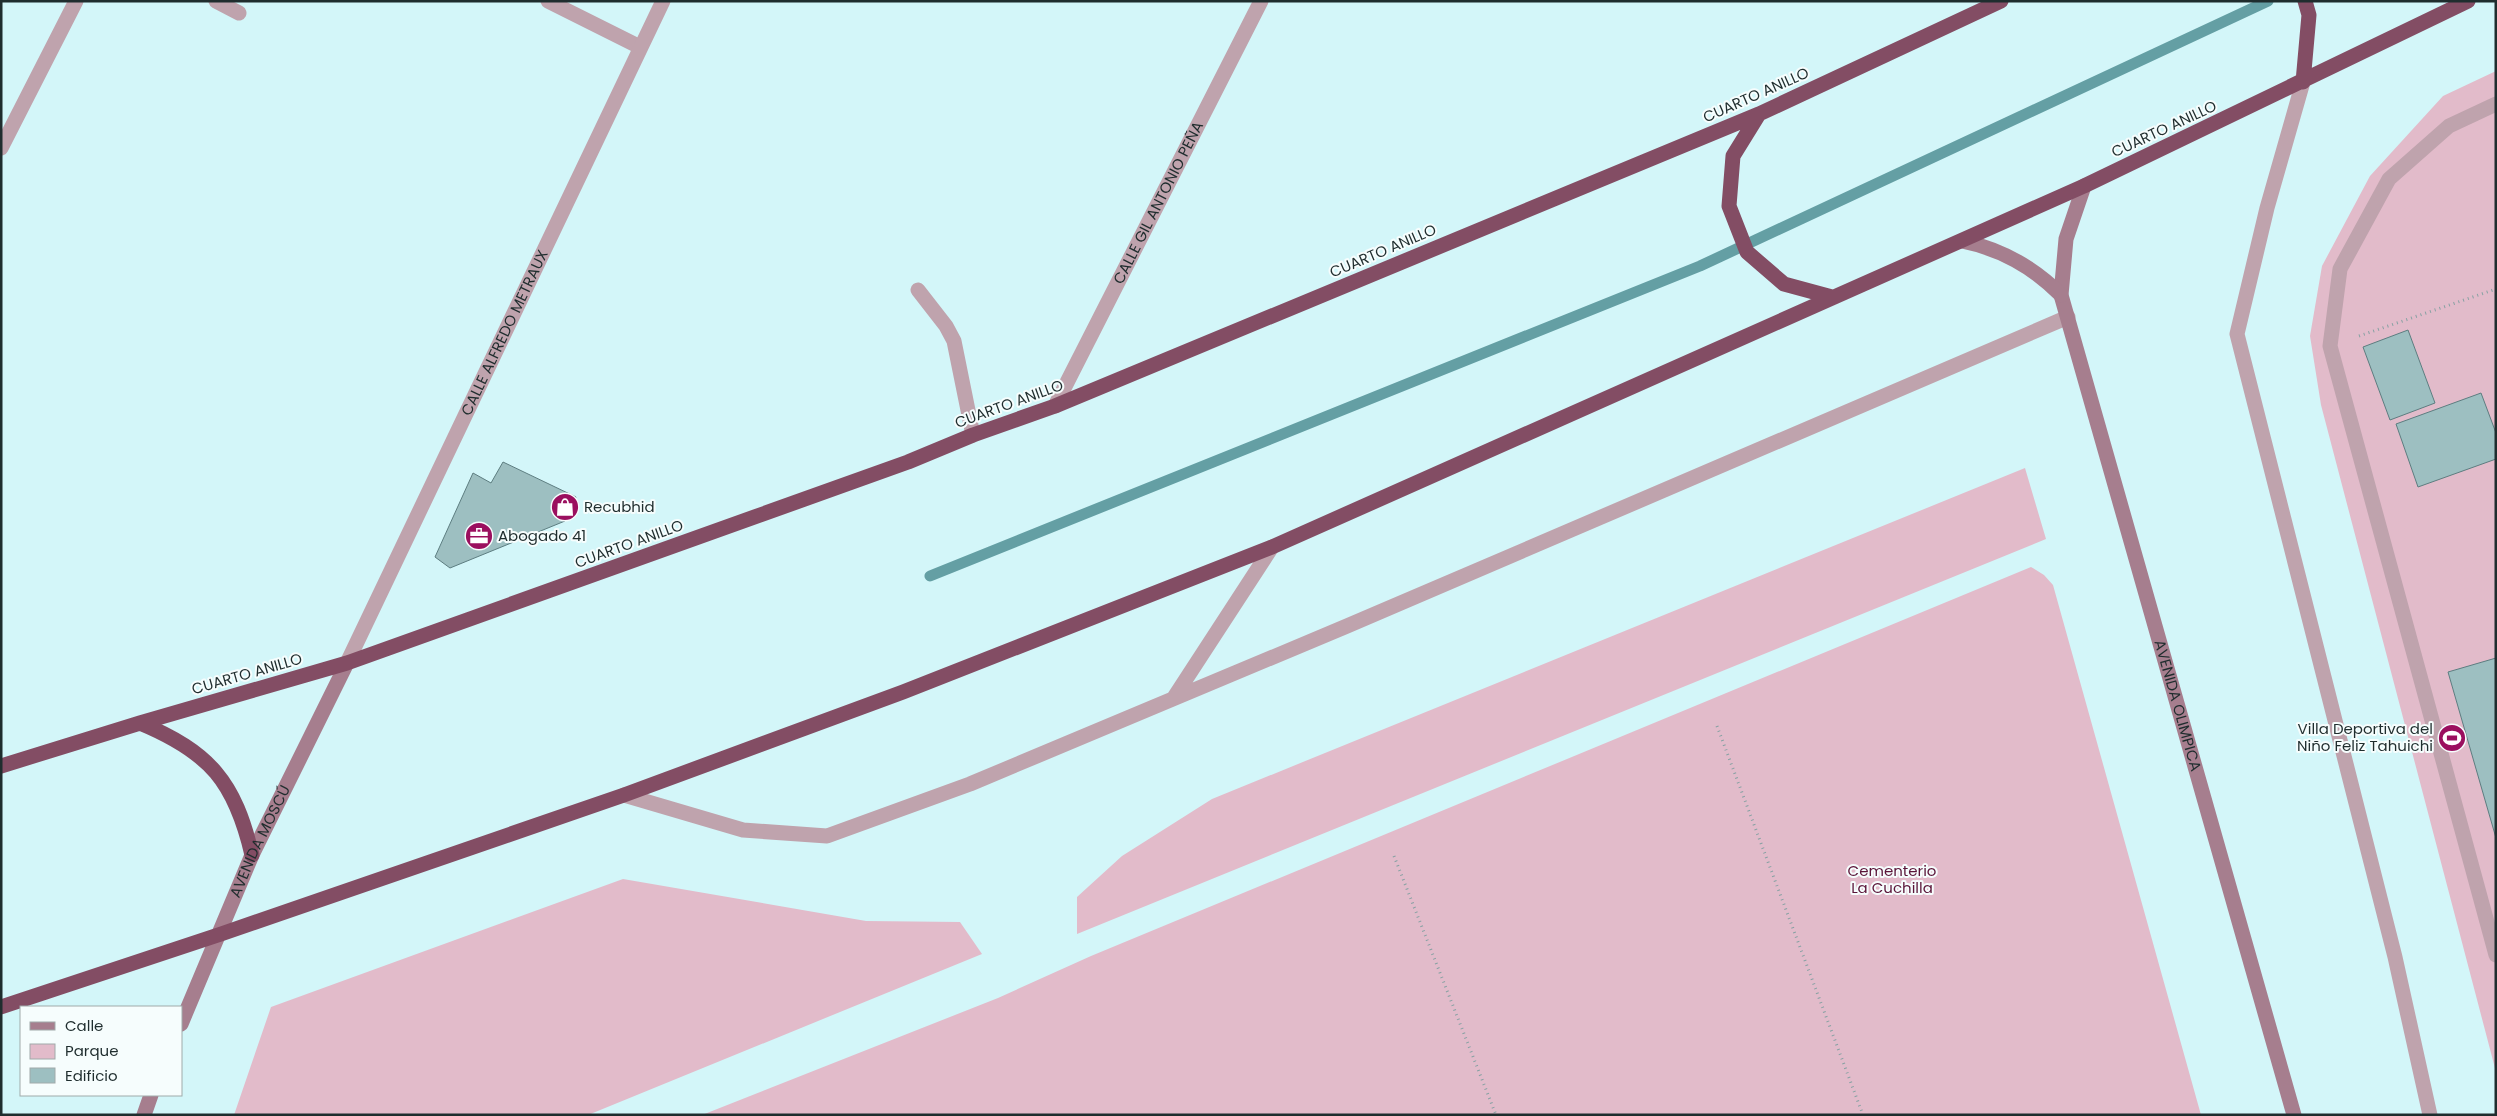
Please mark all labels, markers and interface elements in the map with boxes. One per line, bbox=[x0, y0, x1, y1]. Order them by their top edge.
street label: CUARTO ANILLO bbox=[1699, 62, 1812, 127]
street label: CUARTO ANILLO bbox=[2108, 95, 2220, 162]
street label: CALLE GIL ANTONIO PEÑA bbox=[1108, 118, 1208, 288]
street label: CUARTO ANILLO bbox=[1326, 219, 1440, 282]
street label: CALLE ALFREDO METRAUX bbox=[456, 246, 553, 419]
street label: CUARTO ANILLO bbox=[952, 374, 1066, 433]
shop icon: Recubhid bbox=[550, 492, 580, 522]
place label: Recubhid bbox=[584, 496, 655, 517]
street label: CUARTO ANILLO bbox=[572, 514, 686, 573]
office icon: Abogado 41 bbox=[464, 521, 494, 551]
place label: Abogado 41 bbox=[498, 525, 586, 546]
street label: AVENIDA OLIMPICA bbox=[2149, 637, 2207, 774]
street label: CUARTO ANILLO bbox=[189, 648, 305, 699]
place label: Villa Deportiva del Niño Feliz Tahuichi bbox=[2297, 718, 2433, 756]
sports icon: Villa Deportiva del Niño Feliz Tahuichi bbox=[2437, 723, 2467, 753]
street label: AVENIDA MOSCÚ bbox=[224, 781, 295, 901]
park label: Cementerio La Cuchilla bbox=[1848, 860, 1936, 898]
legend bbox=[20, 1006, 182, 1096]
text: Calle bbox=[65, 1015, 103, 1036]
text: Parque bbox=[65, 1040, 118, 1061]
text: Edificio bbox=[65, 1065, 118, 1086]

